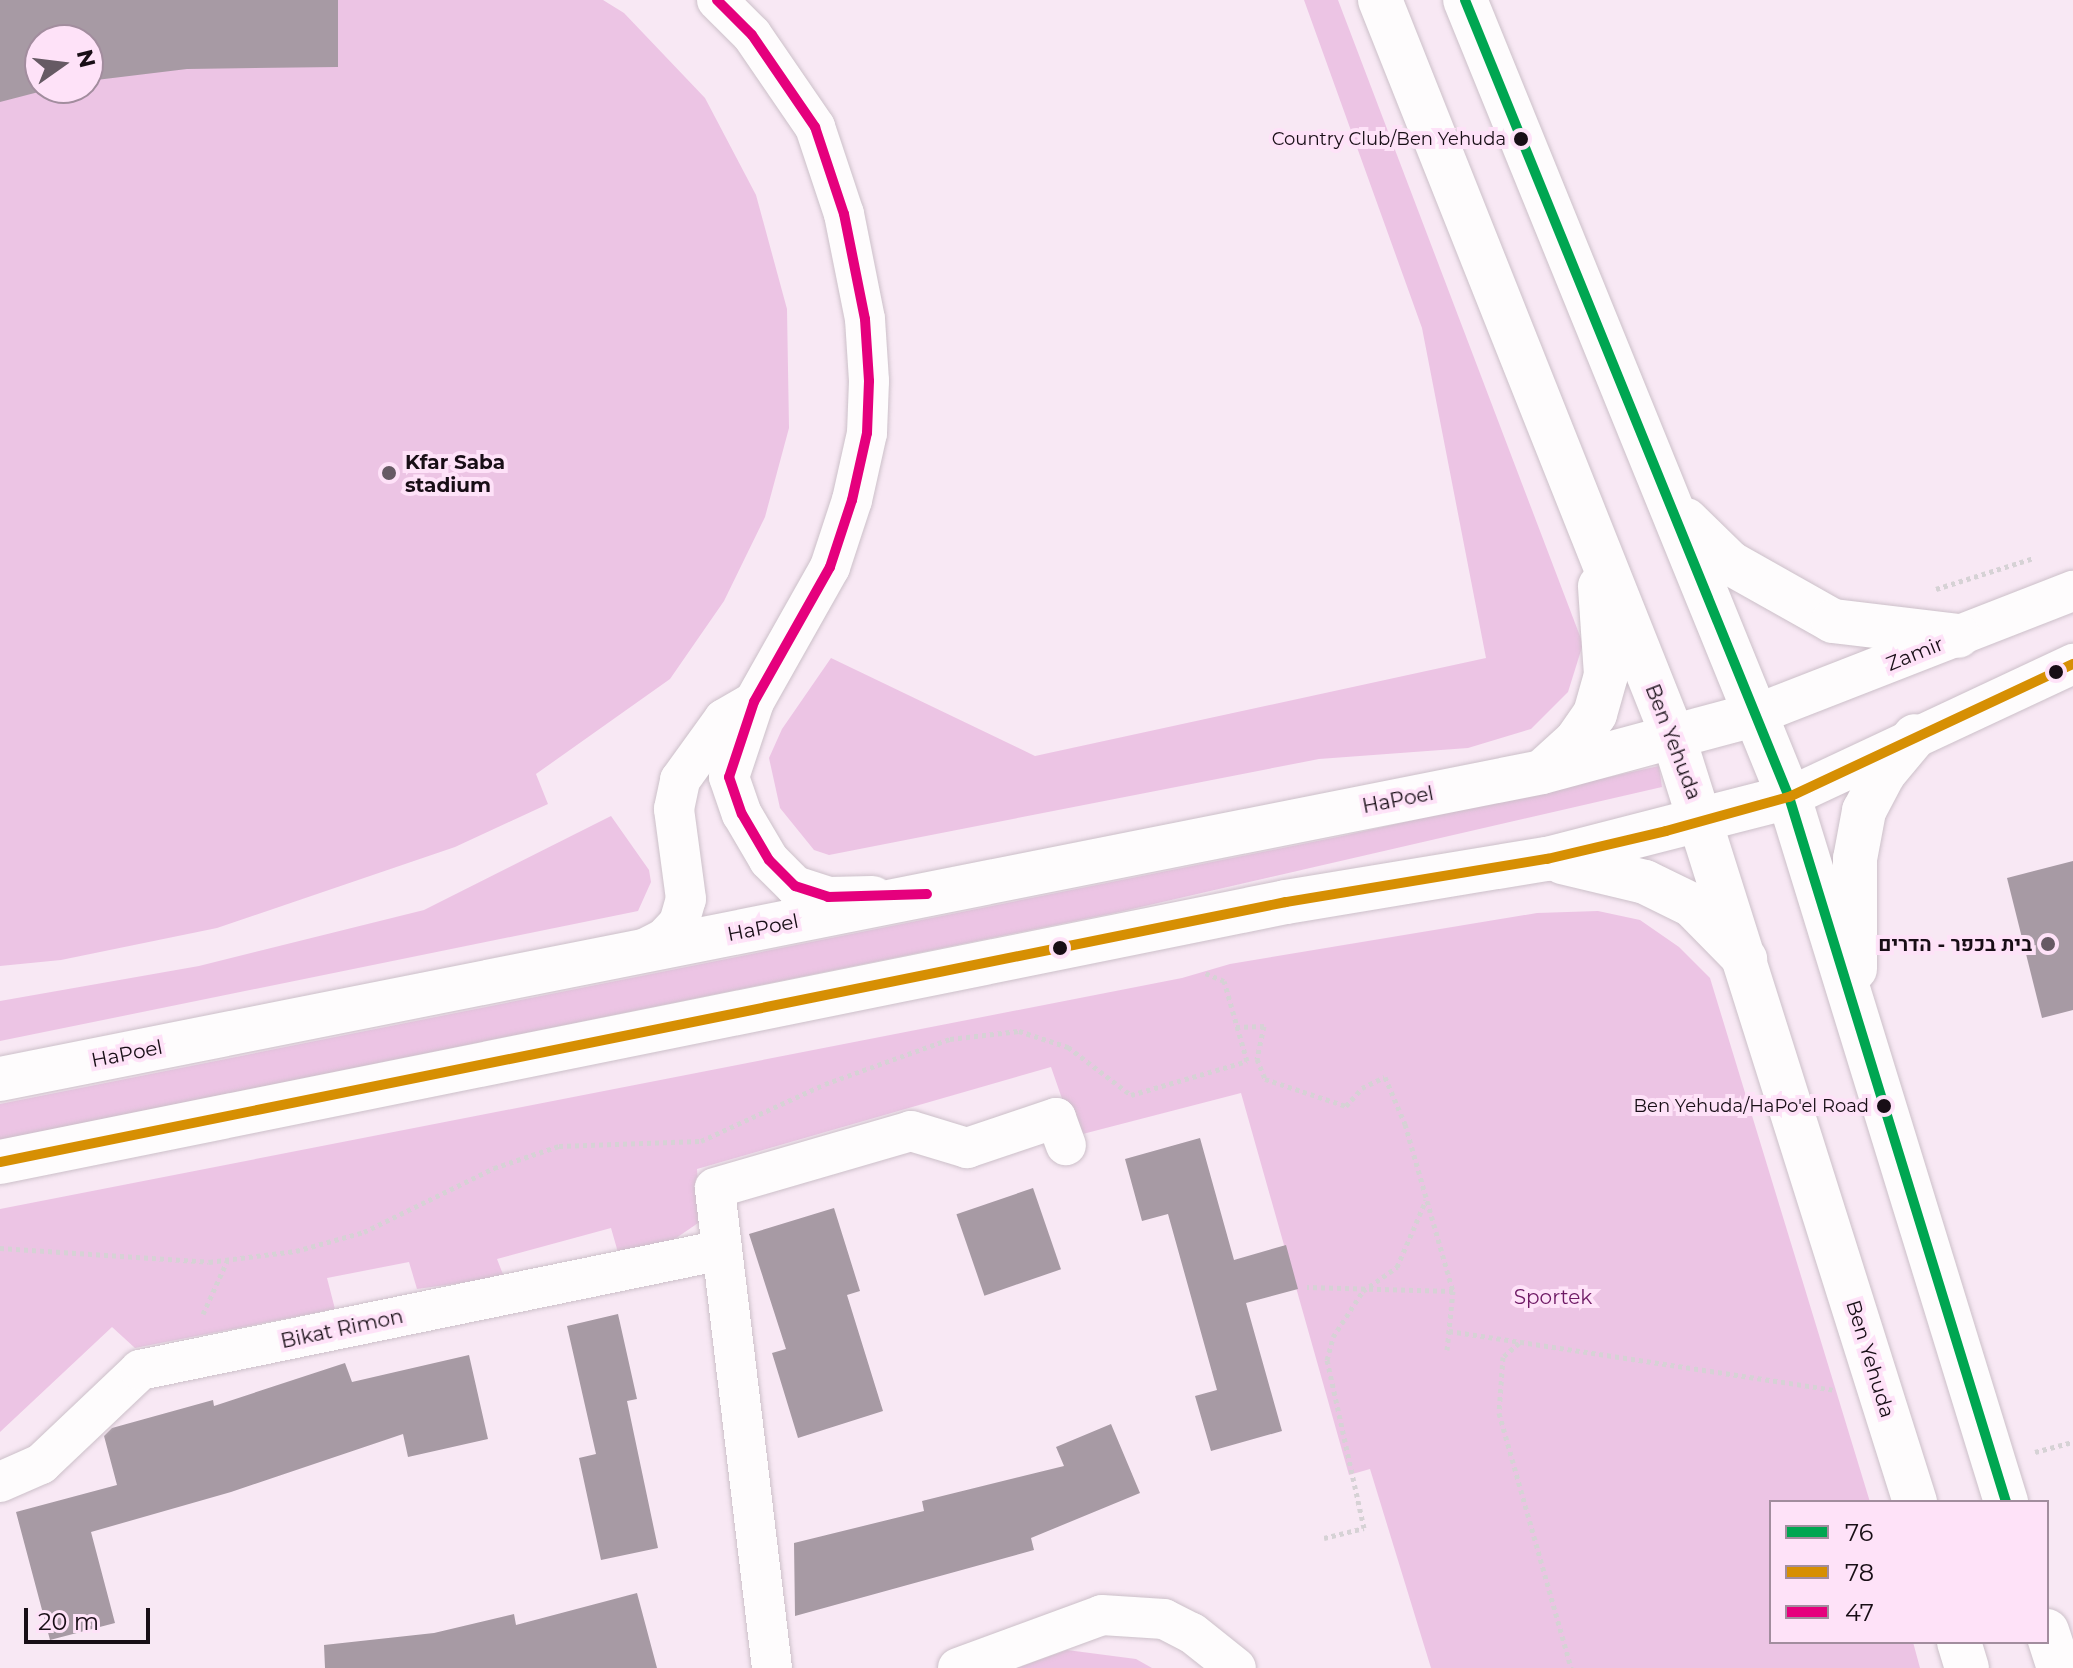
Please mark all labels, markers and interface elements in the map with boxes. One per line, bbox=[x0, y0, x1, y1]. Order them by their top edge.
north arrow bbox=[24, 24, 104, 104]
text: N bbox=[71, 47, 101, 70]
place label: Country Club/Ben Yehuda bbox=[1272, 128, 1506, 150]
marker: Country Club/Ben Yehuda bbox=[1513, 131, 1529, 147]
place label: Kfar Saba stadium bbox=[405, 450, 505, 497]
marker: Kfar Saba stadium bbox=[380, 464, 398, 482]
street label: Zamir bbox=[1883, 632, 1947, 676]
unlabelled marker bbox=[2048, 664, 2064, 680]
street label: Ben Yehuda bbox=[1640, 681, 1706, 803]
street label: HaPoel bbox=[1360, 781, 1436, 819]
street label: HaPoel bbox=[725, 909, 801, 947]
place label: בית בכפר - הדרים bbox=[1878, 932, 2032, 956]
marker: בית בכפר - הדרים bbox=[2039, 935, 2057, 953]
unlabelled marker bbox=[1052, 940, 1068, 956]
street label: HaPoel bbox=[89, 1035, 165, 1073]
place label: Ben Yehuda/HaPo'el Road bbox=[1634, 1095, 1869, 1117]
marker: Ben Yehuda/HaPo'el Road bbox=[1876, 1098, 1892, 1114]
park label: Sportek bbox=[1514, 1285, 1592, 1309]
street label: Ben Yehuda bbox=[1841, 1297, 1899, 1421]
street label: Bikat Rimon bbox=[279, 1304, 405, 1354]
legend bbox=[1769, 1500, 2049, 1644]
text: 76 bbox=[1845, 1518, 1873, 1547]
text: 78 bbox=[1845, 1558, 1874, 1587]
scale bar bbox=[28, 1592, 154, 1642]
text: 47 bbox=[1845, 1598, 1874, 1627]
text: 20 m bbox=[38, 1607, 99, 1636]

